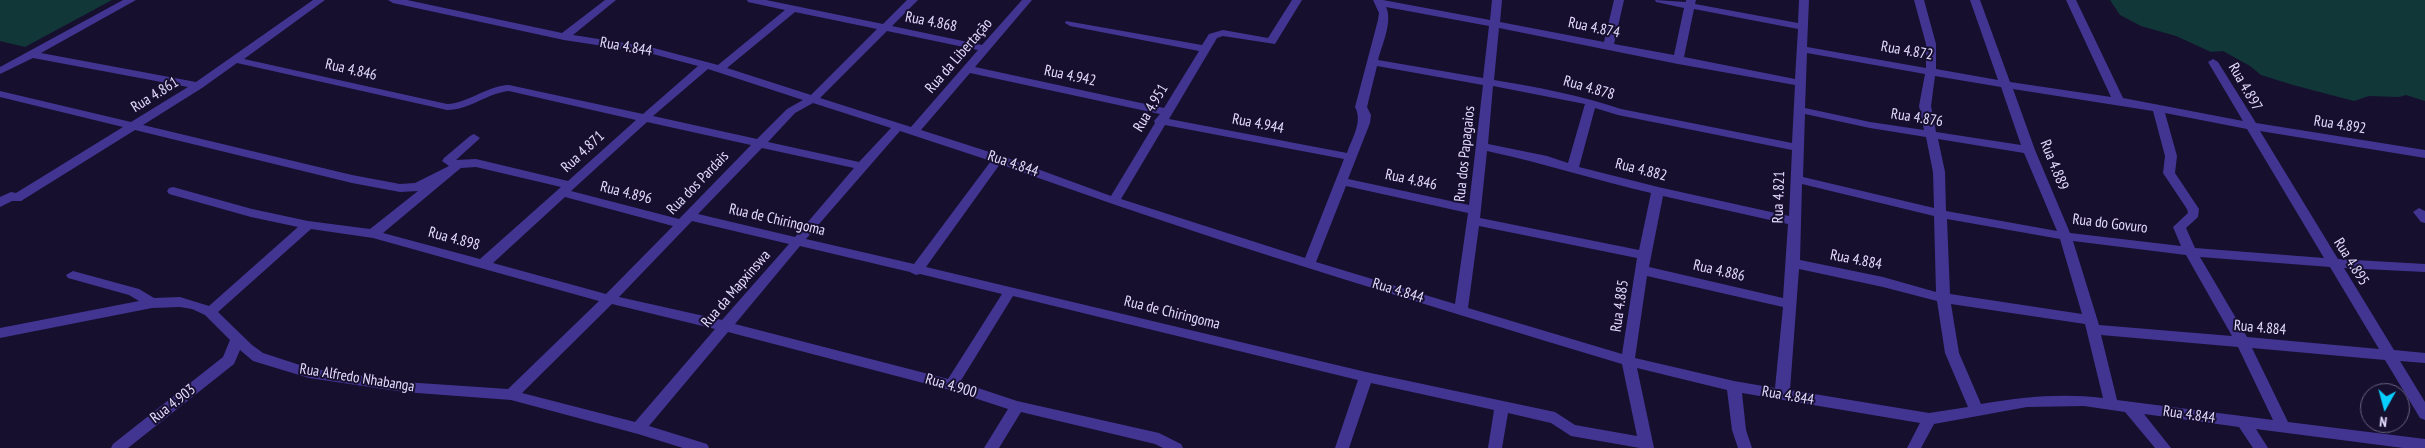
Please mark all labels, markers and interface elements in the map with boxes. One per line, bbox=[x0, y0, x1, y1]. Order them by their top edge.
street label: Rua 4.868 bbox=[903, 8, 959, 36]
street label: Rua 4.874 bbox=[1566, 14, 1622, 42]
street label: Rua da Libertação bbox=[922, 15, 996, 97]
street label: Rua 4.844 bbox=[599, 34, 653, 60]
street label: Rua 4.872 bbox=[1880, 38, 1934, 64]
street label: Rua 4.846 bbox=[323, 55, 379, 85]
street label: Rua 4.897 bbox=[2224, 60, 2266, 114]
street label: Rua 4.942 bbox=[1042, 62, 1098, 90]
street label: Rua 4.878 bbox=[1561, 72, 1617, 104]
street label: Rua 4.861 bbox=[128, 73, 182, 117]
street label: Rua 4.951 bbox=[1130, 81, 1172, 135]
street label: Rua dos Papagaios bbox=[1451, 105, 1479, 203]
street label: Rua 4.876 bbox=[1890, 105, 1944, 131]
street label: Rua 4.944 bbox=[1230, 110, 1286, 138]
street label: Rua 4.892 bbox=[2313, 112, 2367, 138]
street label: Rua 4.871 bbox=[558, 127, 608, 177]
street label: Rua 4.889 bbox=[2036, 137, 2072, 193]
street label: Rua dos Pardais bbox=[663, 147, 733, 219]
street label: Rua 4.844 bbox=[985, 147, 1041, 181]
street label: Rua 4.882 bbox=[1613, 155, 1669, 185]
street label: Rua 4.846 bbox=[1383, 166, 1439, 194]
street label: Rua 4.821 bbox=[1769, 170, 1789, 224]
street label: Rua 4.896 bbox=[598, 178, 654, 208]
street label: Rua de Chiringoma bbox=[727, 200, 827, 240]
street label: Rua do Govuro bbox=[2071, 210, 2149, 238]
street label: Rua 4.898 bbox=[426, 224, 482, 254]
street label: Rua 4.895 bbox=[2329, 235, 2373, 289]
street label: Rua 4.884 bbox=[1828, 246, 1884, 274]
street label: Rua da Mapxinswa bbox=[698, 247, 774, 331]
street label: Rua 4.886 bbox=[1691, 256, 1747, 286]
street label: Rua 4.844 bbox=[1370, 275, 1426, 307]
street label: Rua 4.885 bbox=[1607, 279, 1633, 333]
street label: Rua de Chiringoma bbox=[1122, 292, 1222, 334]
street label: Rua 4.884 bbox=[2233, 317, 2287, 339]
street label: Rua Alfredo Nhabanga bbox=[298, 360, 416, 396]
street label: Rua 4.900 bbox=[923, 370, 979, 402]
street label: Rua 4.903 bbox=[147, 381, 199, 427]
street label: Rua 4.844 bbox=[1761, 383, 1815, 409]
north arrow bbox=[2360, 383, 2410, 433]
street label: Rua 4.844 bbox=[2162, 402, 2216, 428]
text: N bbox=[2378, 413, 2388, 431]

